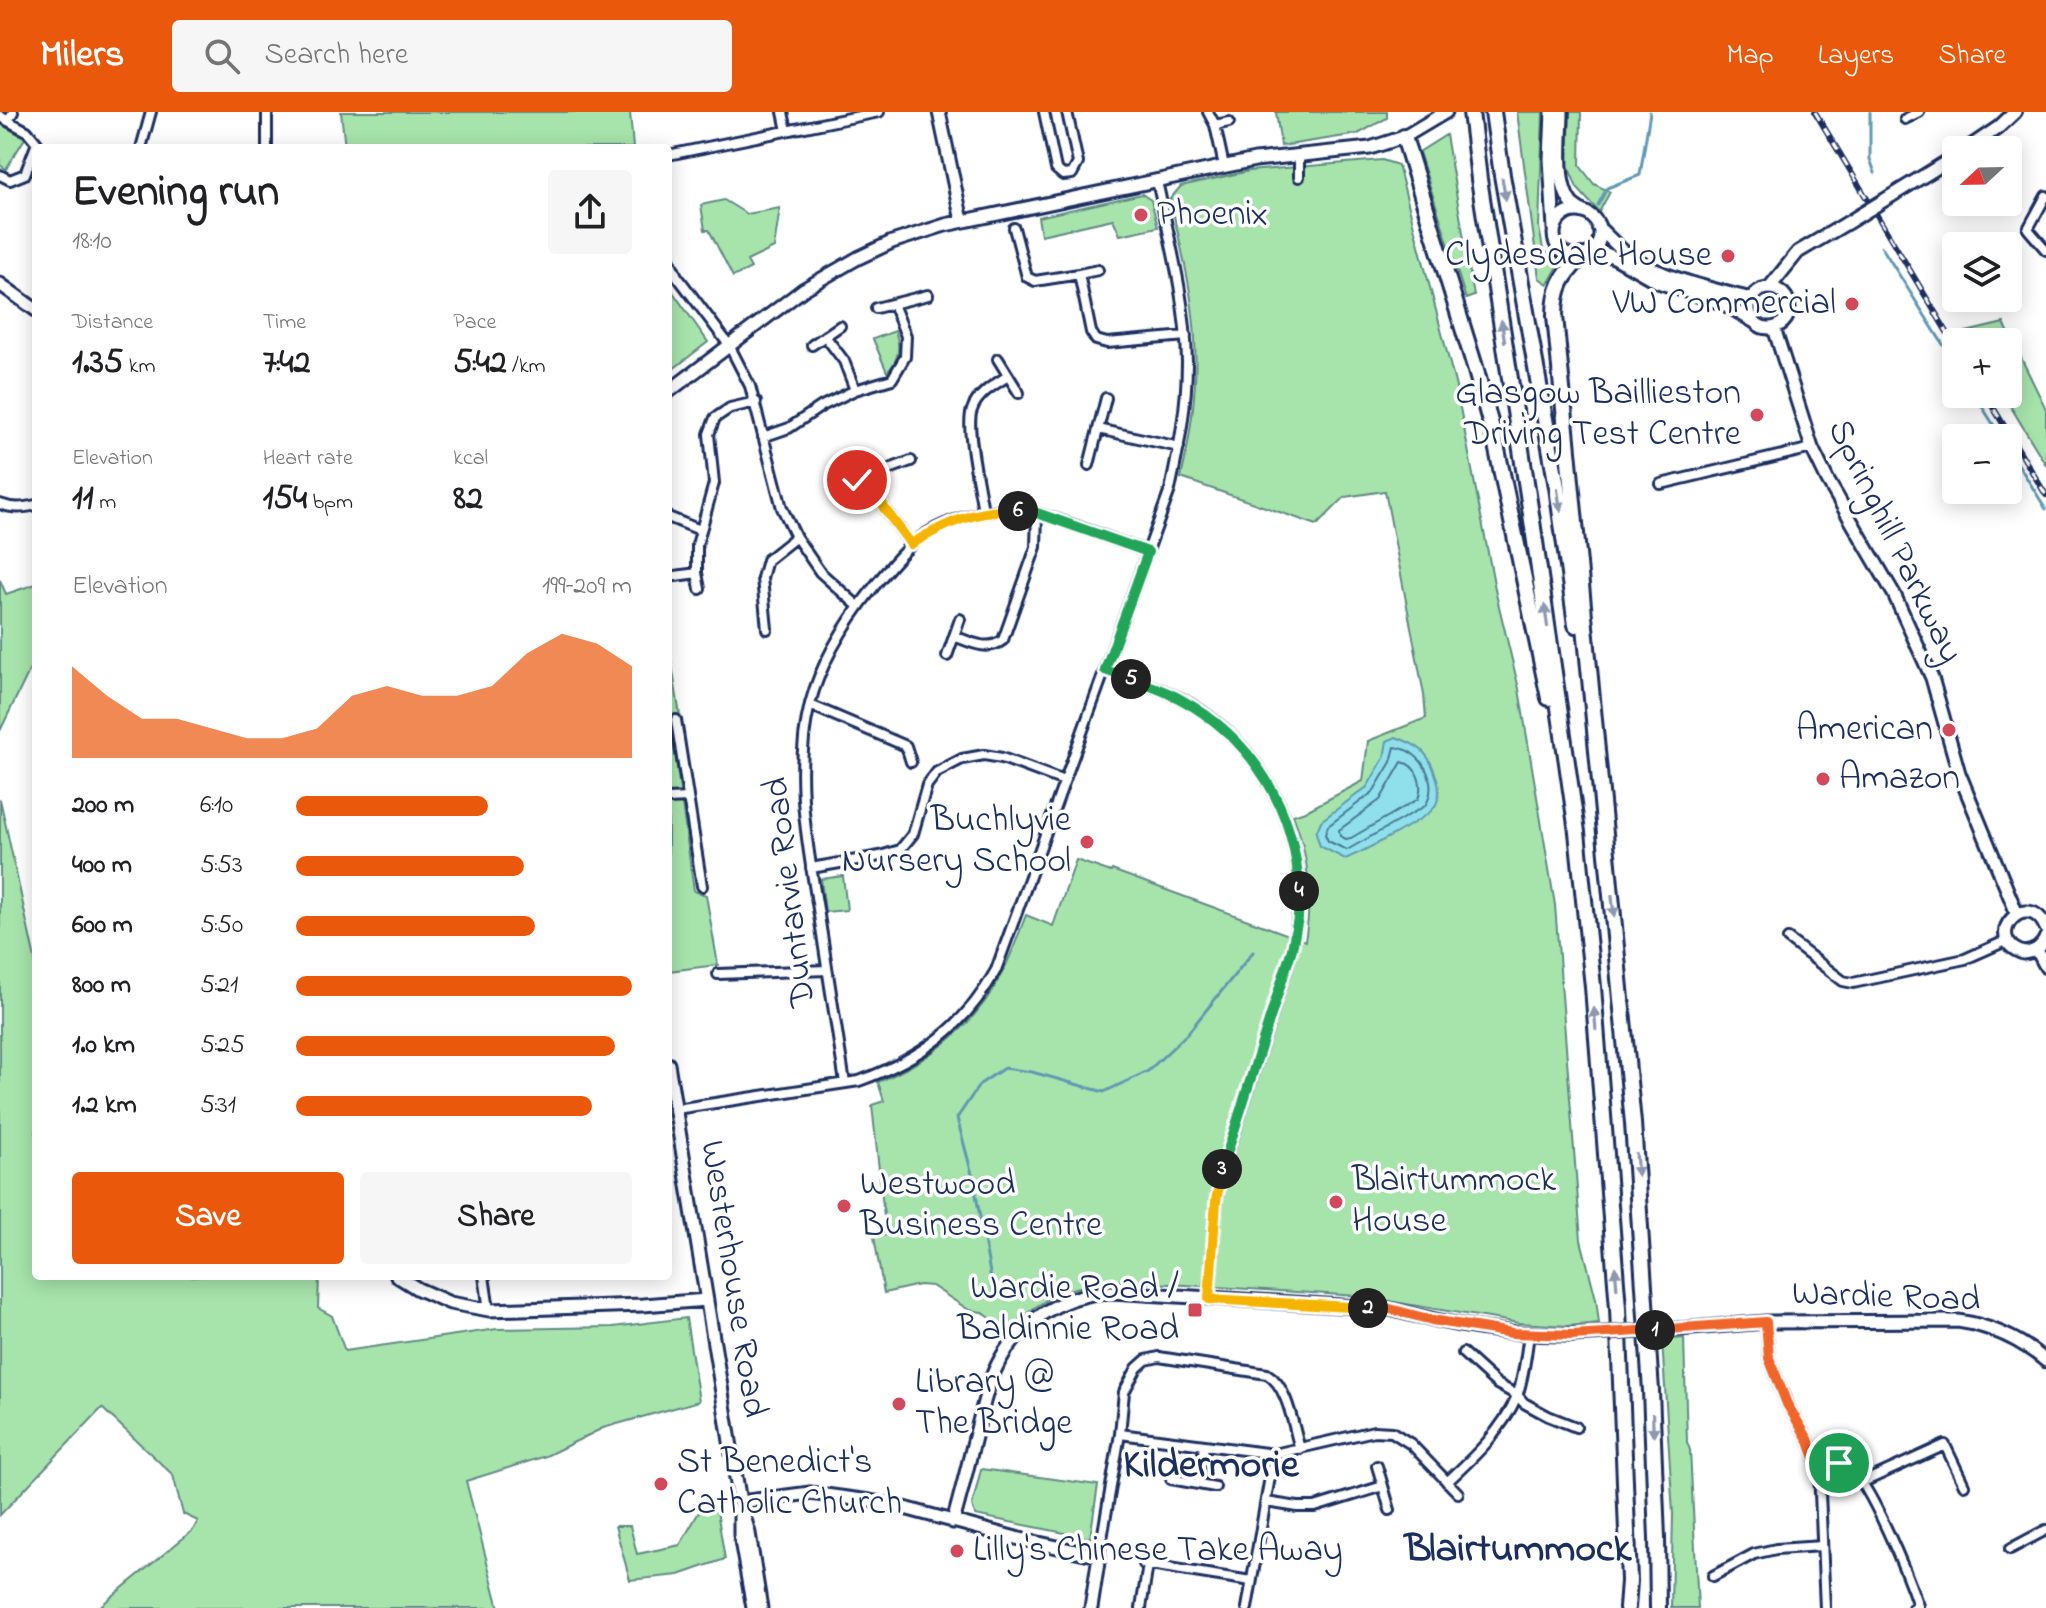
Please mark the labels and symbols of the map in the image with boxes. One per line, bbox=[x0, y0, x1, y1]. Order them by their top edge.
north arrow bbox=[1942, 136, 2022, 216]
one-way arrow bbox=[1499, 177, 1511, 202]
place label: Phoenix bbox=[1157, 189, 1268, 242]
marker: Phoenix bbox=[1132, 206, 1150, 224]
place label: Clydesdale House bbox=[1445, 230, 1713, 283]
marker: Clydesdale House bbox=[1719, 247, 1737, 265]
place label: VW Commercial bbox=[1612, 278, 1836, 331]
marker: VW Commercial bbox=[1843, 295, 1861, 313]
one-way arrow bbox=[1496, 318, 1509, 343]
place label: Glasgow Baillieston Driving Test Centre bbox=[1455, 368, 1742, 462]
marker: Glasgow Baillieston Driving Test Centre bbox=[1748, 406, 1766, 424]
street label: Springhill Parkway bbox=[1812, 411, 1976, 673]
pin bbox=[823, 446, 891, 514]
one-way arrow bbox=[1553, 488, 1566, 513]
pin: 6 bbox=[998, 491, 1038, 531]
one-way arrow bbox=[1539, 603, 1552, 628]
pin: 5 bbox=[1111, 659, 1151, 699]
place label: American bbox=[1796, 704, 1933, 757]
marker: American bbox=[1940, 721, 1958, 739]
place label: Amazon bbox=[1839, 753, 1960, 806]
marker: Amazon bbox=[1814, 770, 1832, 788]
street label: Duntarvie Road bbox=[751, 774, 832, 1011]
place label: Buchlyvie Nursery School bbox=[842, 795, 1072, 889]
marker: Buchlyvie Nursery School bbox=[1078, 833, 1096, 851]
pin: 4 bbox=[1279, 871, 1319, 911]
one-way arrow bbox=[1606, 894, 1619, 919]
one-way arrow bbox=[1588, 1006, 1601, 1031]
street label: Westerhouse Road bbox=[684, 1137, 780, 1421]
pin: 3 bbox=[1202, 1149, 1242, 1189]
one-way arrow bbox=[1631, 1153, 1644, 1178]
place label: Blairtummock House bbox=[1351, 1155, 1556, 1249]
place label: Westwood Business Centre bbox=[859, 1159, 1103, 1253]
marker: Blairtummock House bbox=[1327, 1193, 1345, 1211]
marker: Westwood Business Centre bbox=[835, 1197, 853, 1215]
place label: Wardie Road / Baldinnie Road bbox=[956, 1263, 1179, 1357]
one-way arrow bbox=[1609, 1265, 1622, 1290]
street label: Wardie Road bbox=[1791, 1268, 1981, 1328]
pin: 2 bbox=[1348, 1288, 1388, 1328]
marker: Wardie Road / Baldinnie Road bbox=[1186, 1301, 1204, 1319]
pin: 1 bbox=[1635, 1310, 1675, 1350]
place label: Library @ The Bridge bbox=[915, 1357, 1073, 1451]
marker: Library @ The Bridge bbox=[890, 1395, 908, 1413]
one-way arrow bbox=[1646, 1413, 1659, 1438]
pin bbox=[1805, 1429, 1873, 1497]
place label: St Benedict's Catholic Church bbox=[677, 1437, 902, 1531]
district label: Kildermorie bbox=[1123, 1437, 1300, 1496]
marker: St Benedict's Catholic Church bbox=[652, 1475, 670, 1493]
district label: Blairtummock bbox=[1403, 1521, 1633, 1580]
place label: Lilly's Chinese Take Away bbox=[973, 1525, 1343, 1578]
marker: Lilly's Chinese Take Away bbox=[948, 1542, 966, 1560]

